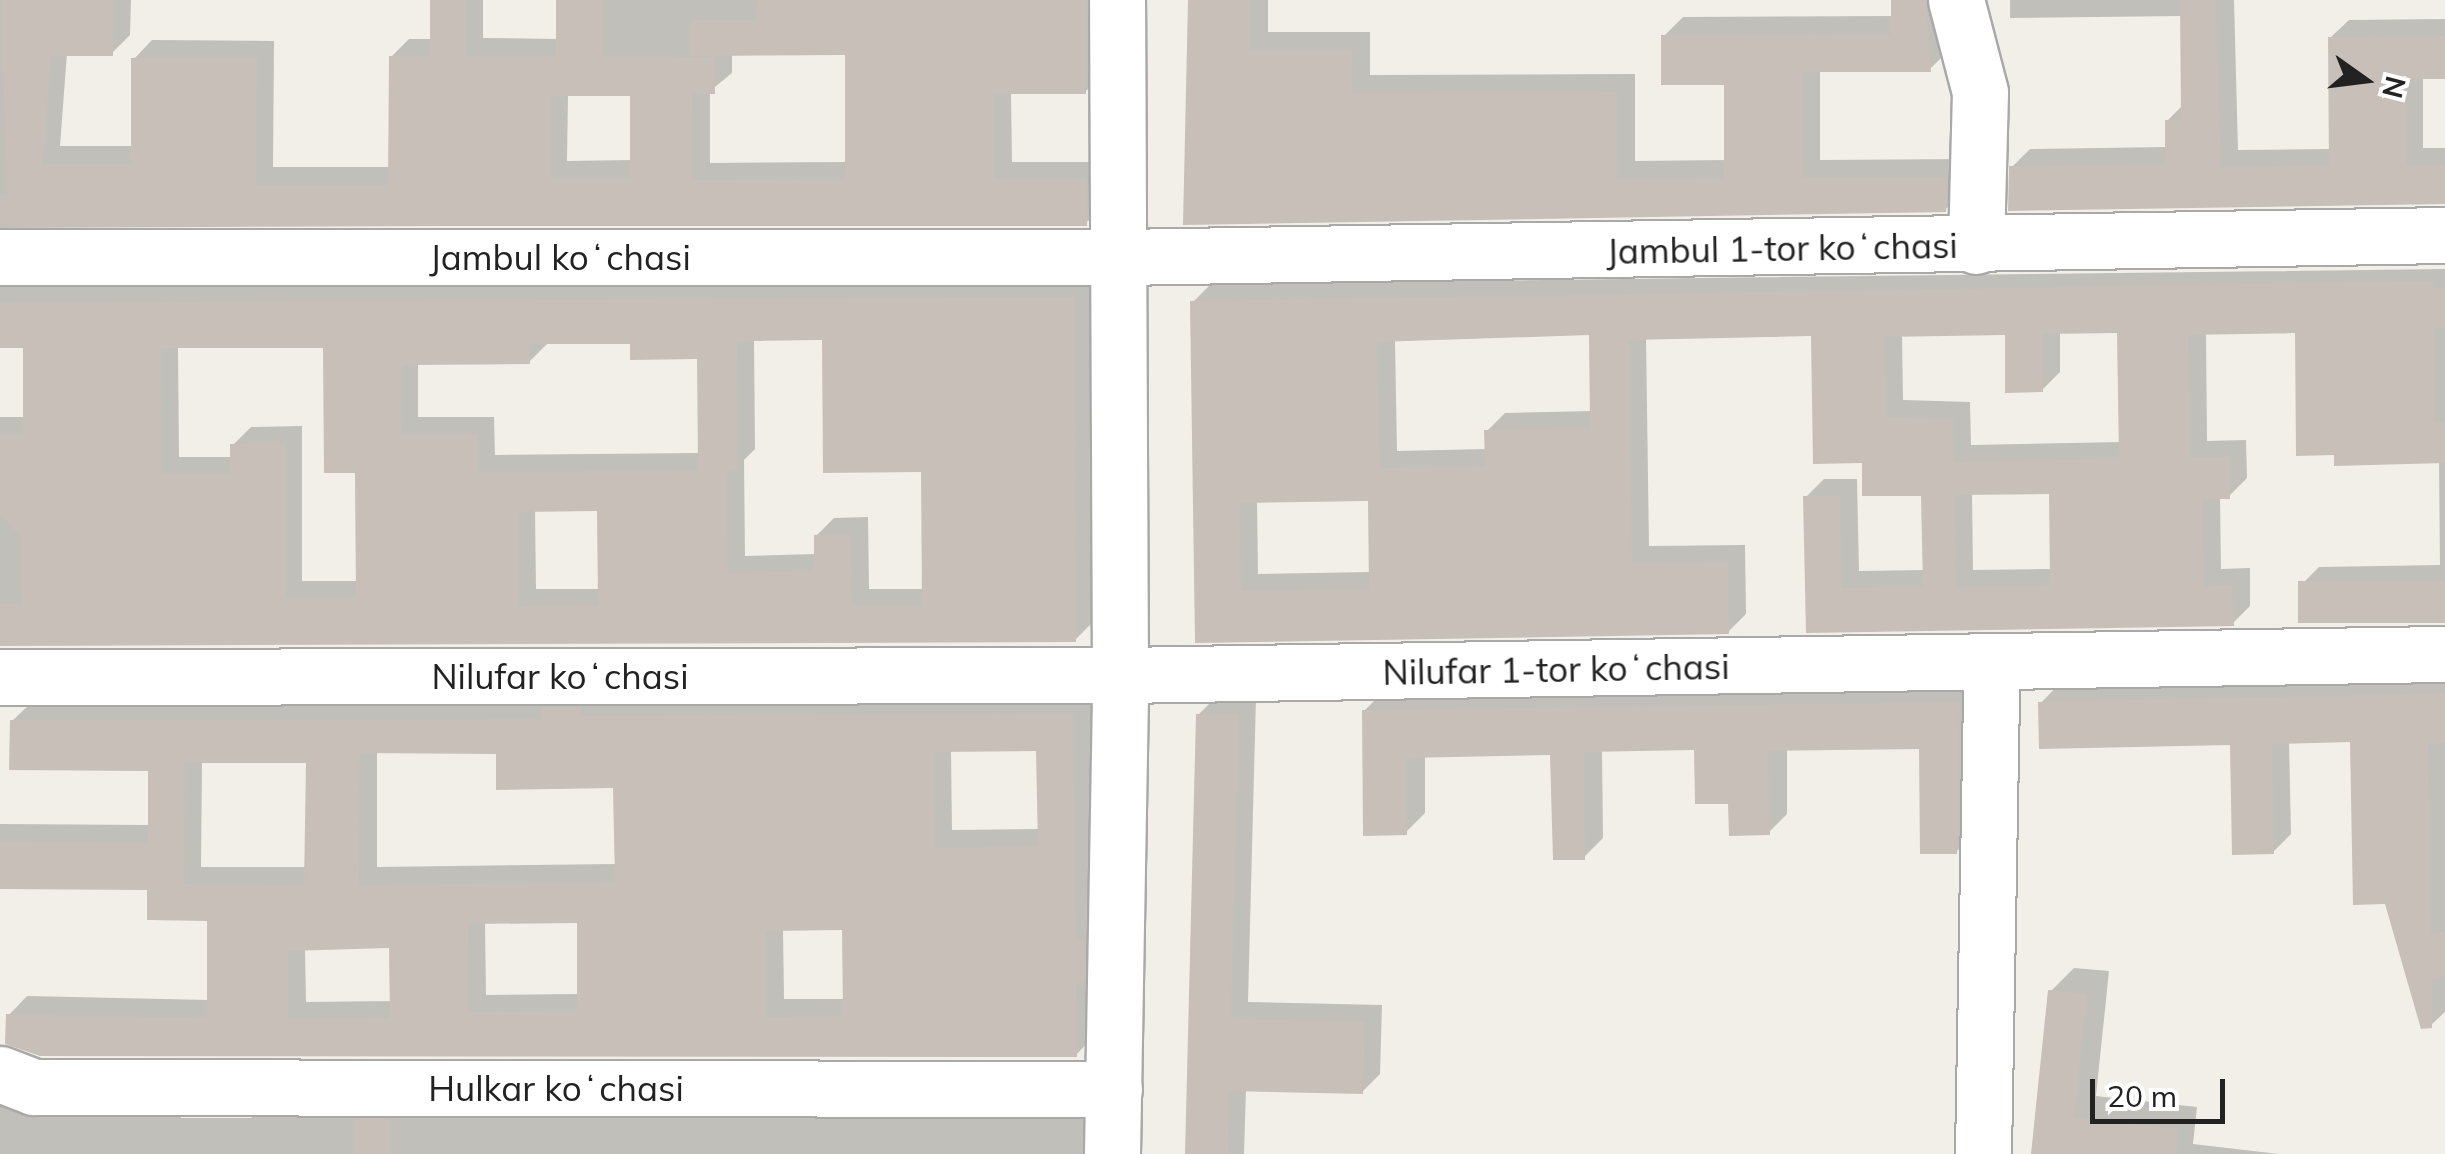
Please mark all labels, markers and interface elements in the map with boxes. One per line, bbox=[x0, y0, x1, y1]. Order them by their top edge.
north arrow bbox=[2315, 30, 2415, 130]
text: N bbox=[2375, 73, 2414, 102]
street label: Jambul 1-tor koʻchasi bbox=[1606, 224, 1958, 272]
street label: Jambul koʻchasi bbox=[429, 236, 691, 278]
street label: Nilufar 1-tor koʻchasi bbox=[1382, 645, 1730, 693]
street label: Nilufar koʻchasi bbox=[431, 655, 689, 697]
scale bar bbox=[2095, 1059, 2230, 1121]
street label: Hulkar koʻchasi bbox=[428, 1067, 684, 1109]
text: 20 m bbox=[2107, 1077, 2177, 1115]

